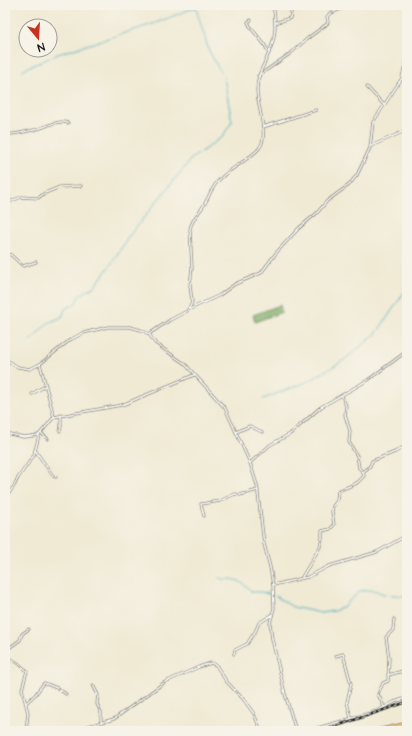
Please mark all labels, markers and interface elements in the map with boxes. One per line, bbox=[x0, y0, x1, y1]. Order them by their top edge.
north arrow bbox=[18, 18, 58, 58]
text: N bbox=[35, 39, 47, 55]

